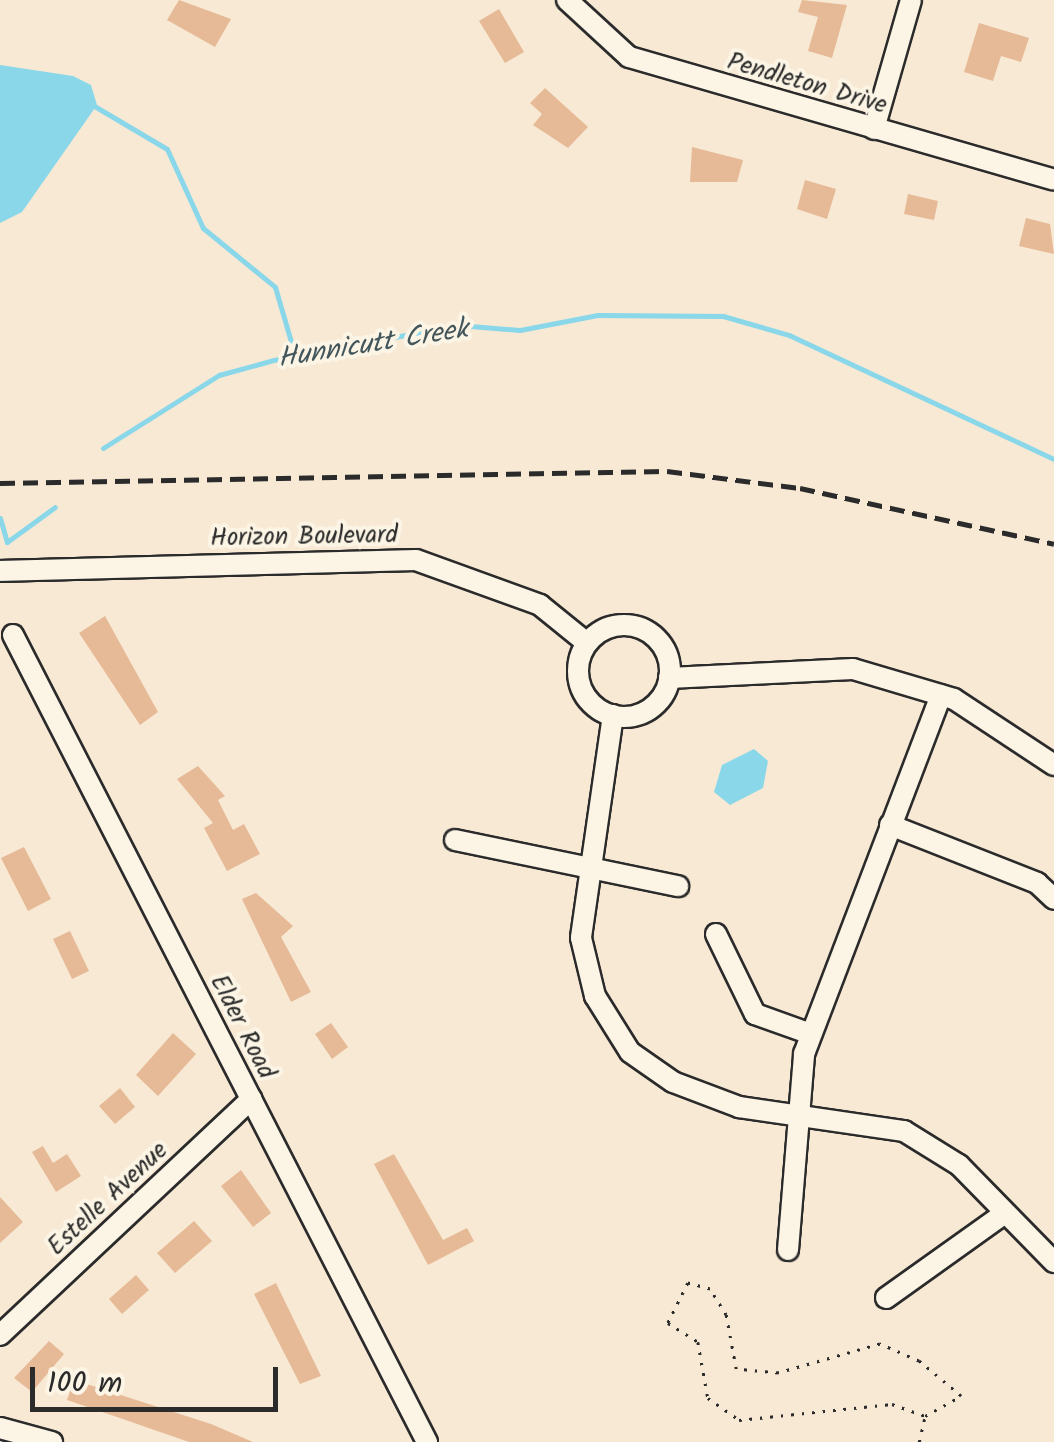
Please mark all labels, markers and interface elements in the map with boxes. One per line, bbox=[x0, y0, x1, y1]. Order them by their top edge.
street label: Pendleton Drive bbox=[724, 47, 890, 121]
water label: Hunnicutt Creek bbox=[276, 313, 470, 377]
street label: Horizon Boulevard bbox=[210, 520, 398, 554]
street label: Elder Road bbox=[203, 970, 281, 1084]
street label: Estelle Avenue bbox=[42, 1136, 174, 1262]
scale bar bbox=[35, 1347, 282, 1409]
text: 100 m bbox=[47, 1360, 122, 1408]

